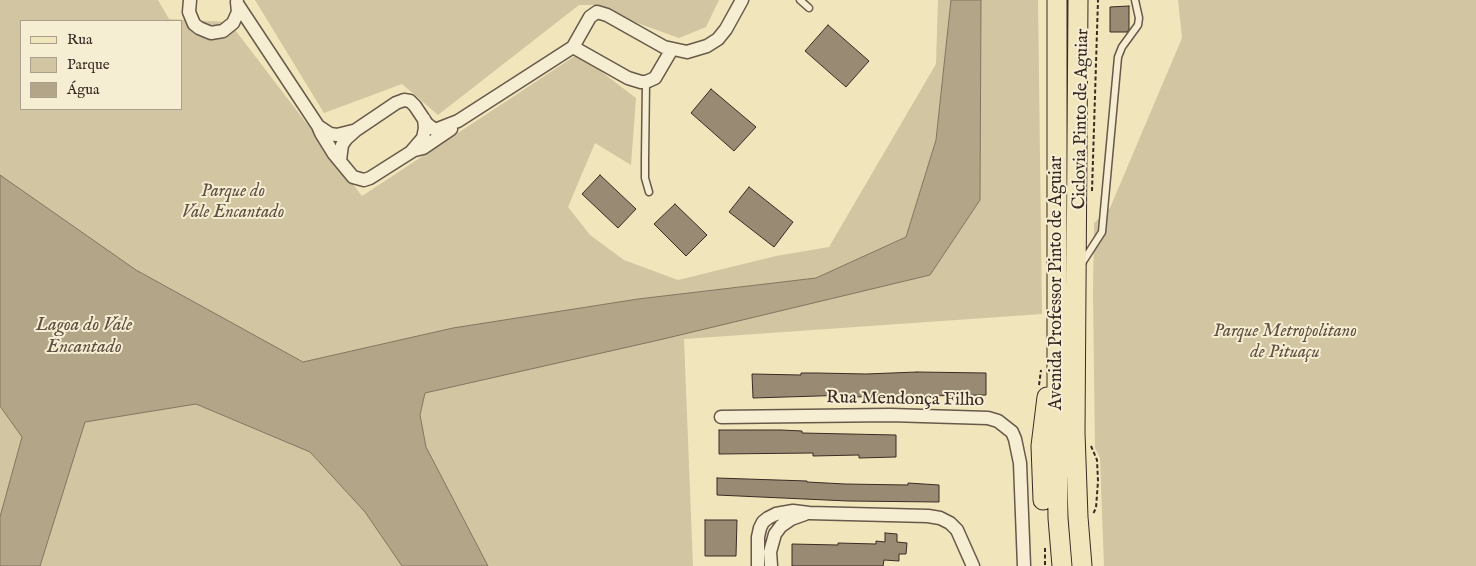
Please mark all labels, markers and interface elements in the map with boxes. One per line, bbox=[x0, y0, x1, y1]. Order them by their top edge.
legend bbox=[20, 20, 182, 110]
street label: Ciclovia Pinto de Aguiar bbox=[1070, 28, 1094, 210]
text: Rua bbox=[67, 30, 93, 49]
text: Parque bbox=[67, 55, 110, 74]
text: Água bbox=[67, 80, 100, 99]
street label: Avenida Professor Pinto de Aguiar bbox=[1046, 156, 1068, 410]
park label: Parque do Vale Encantado bbox=[182, 181, 284, 223]
water label: Lagoa do Vale Encantado bbox=[36, 315, 132, 359]
park label: Parque Metropolitano de Pituaçu bbox=[1213, 321, 1357, 364]
street label: Rua Mendonça Filho bbox=[826, 388, 984, 412]

